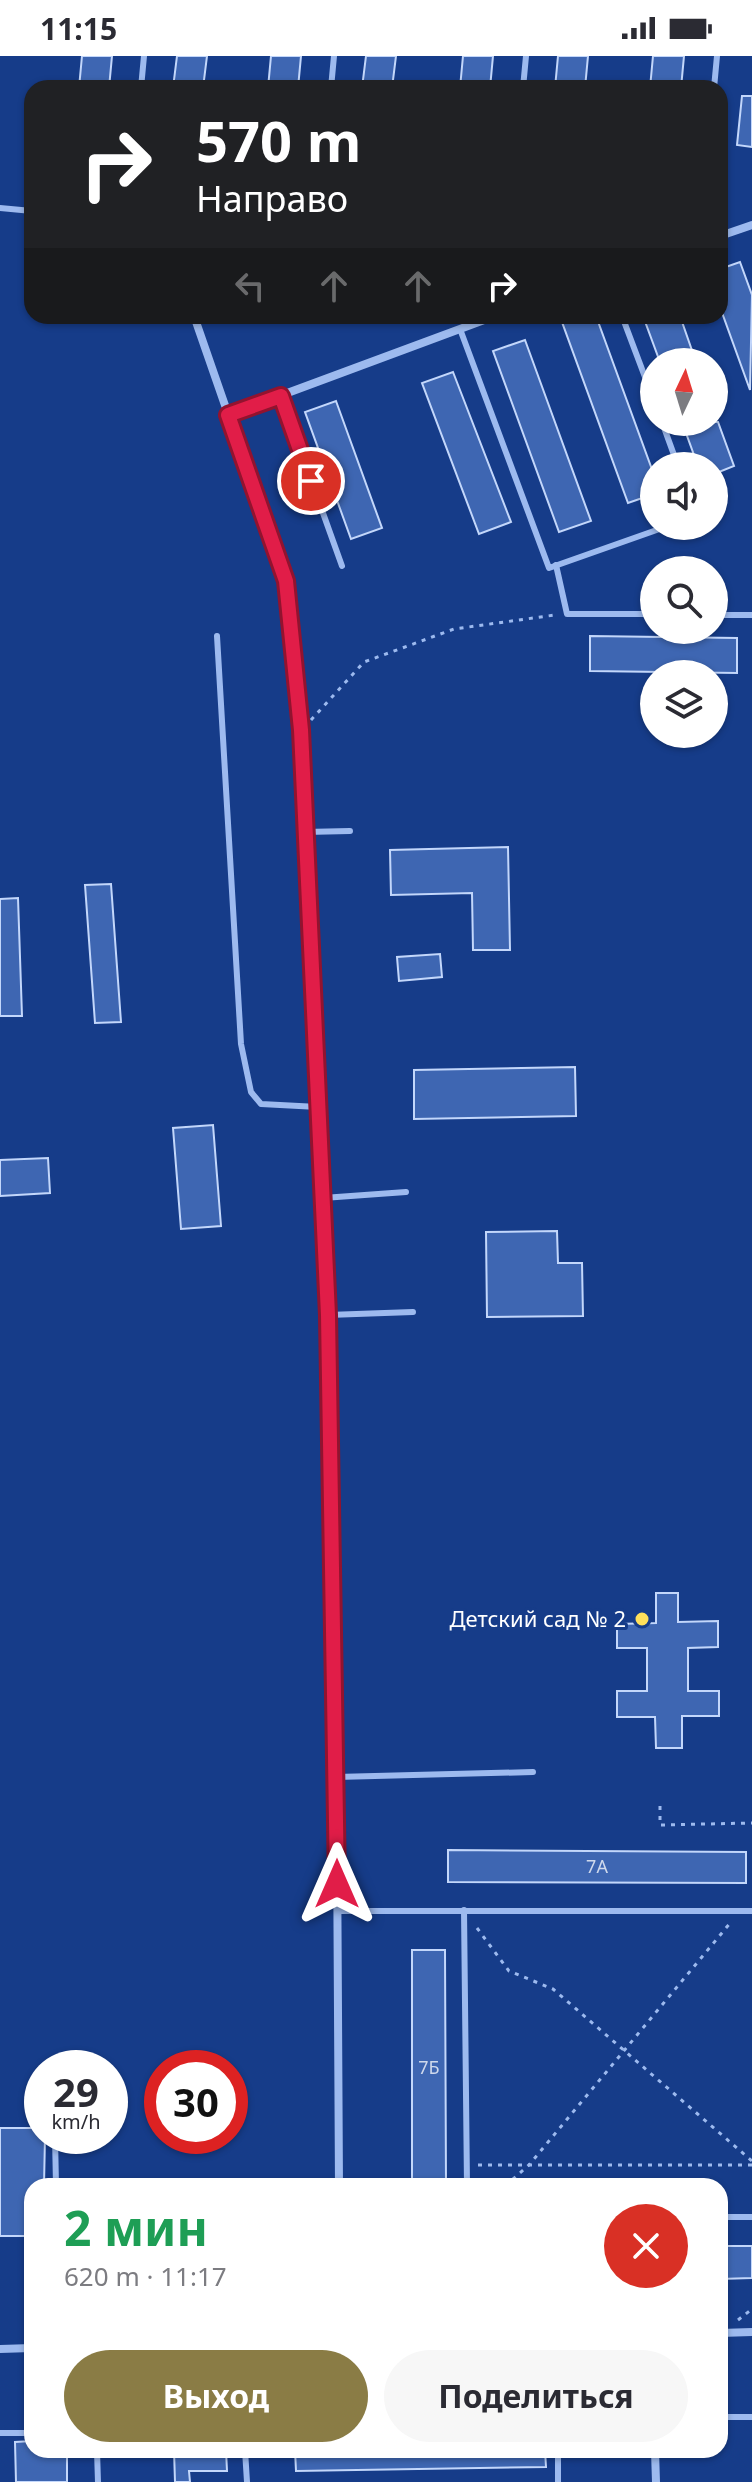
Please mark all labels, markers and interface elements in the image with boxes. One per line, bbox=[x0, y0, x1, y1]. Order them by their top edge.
text: 11:15 bbox=[40, 8, 117, 49]
text: 570 m bbox=[196, 102, 361, 178]
icon: right bbox=[64, 112, 168, 216]
text: Направо bbox=[196, 174, 348, 223]
icon: left bbox=[228, 264, 272, 308]
icon: ahead bbox=[312, 264, 356, 308]
icon: ahead bbox=[396, 264, 440, 308]
icon: right bbox=[480, 264, 524, 308]
north arrow bbox=[640, 348, 728, 436]
map controls bbox=[640, 348, 728, 748]
pin bbox=[277, 447, 345, 515]
button: sound bbox=[640, 452, 728, 540]
icon: arrive bbox=[289, 459, 333, 503]
button: search bbox=[640, 556, 728, 644]
button: layers bbox=[640, 660, 728, 748]
place label: Детский сад № 2 bbox=[450, 1603, 626, 1633]
marker: Детский сад № 2 bbox=[633, 1610, 651, 1628]
position arrow bbox=[295, 1842, 379, 1926]
house number: 7А bbox=[586, 1854, 608, 1878]
speed limit sign: 30 bbox=[144, 2050, 248, 2154]
house number: 7Б bbox=[418, 2055, 440, 2079]
text: 29 bbox=[53, 2064, 99, 2119]
text: km/h bbox=[51, 2108, 101, 2135]
text: 2 мин bbox=[64, 2195, 208, 2260]
button: close bbox=[604, 2204, 688, 2288]
text: 620 m · 11:17 bbox=[64, 2258, 227, 2294]
button: Выход bbox=[64, 2350, 368, 2442]
button: Поделиться bbox=[384, 2350, 688, 2442]

